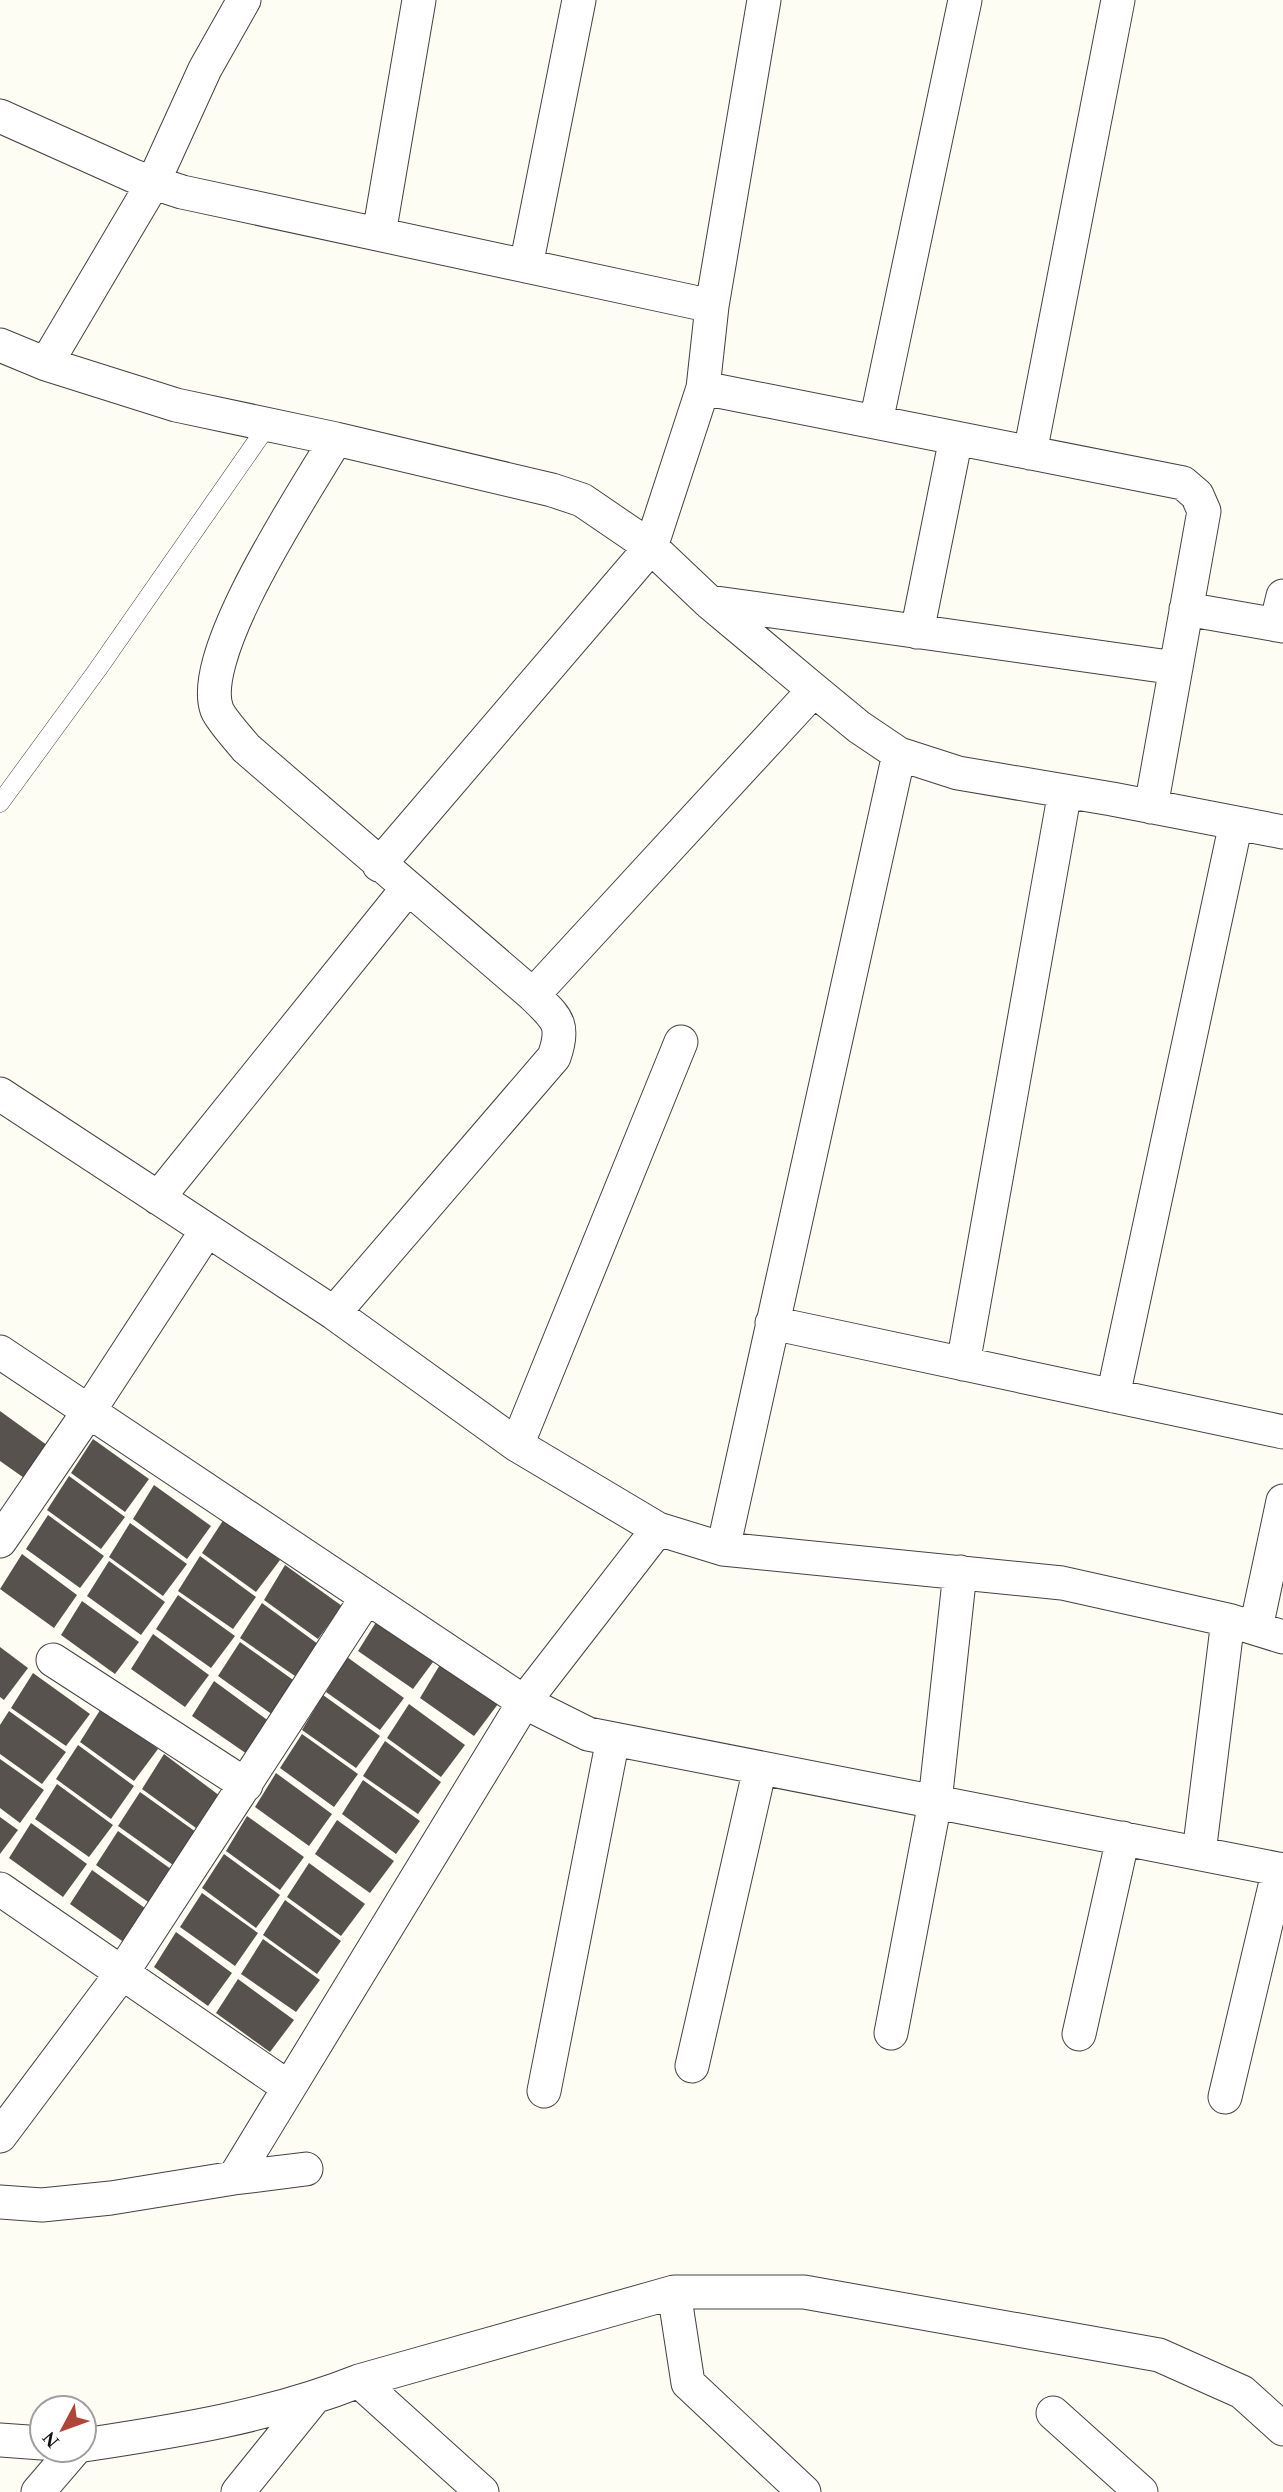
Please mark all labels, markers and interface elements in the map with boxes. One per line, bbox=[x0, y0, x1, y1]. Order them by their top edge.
north arrow bbox=[28, 2394, 98, 2464]
text: N bbox=[38, 2428, 63, 2452]

